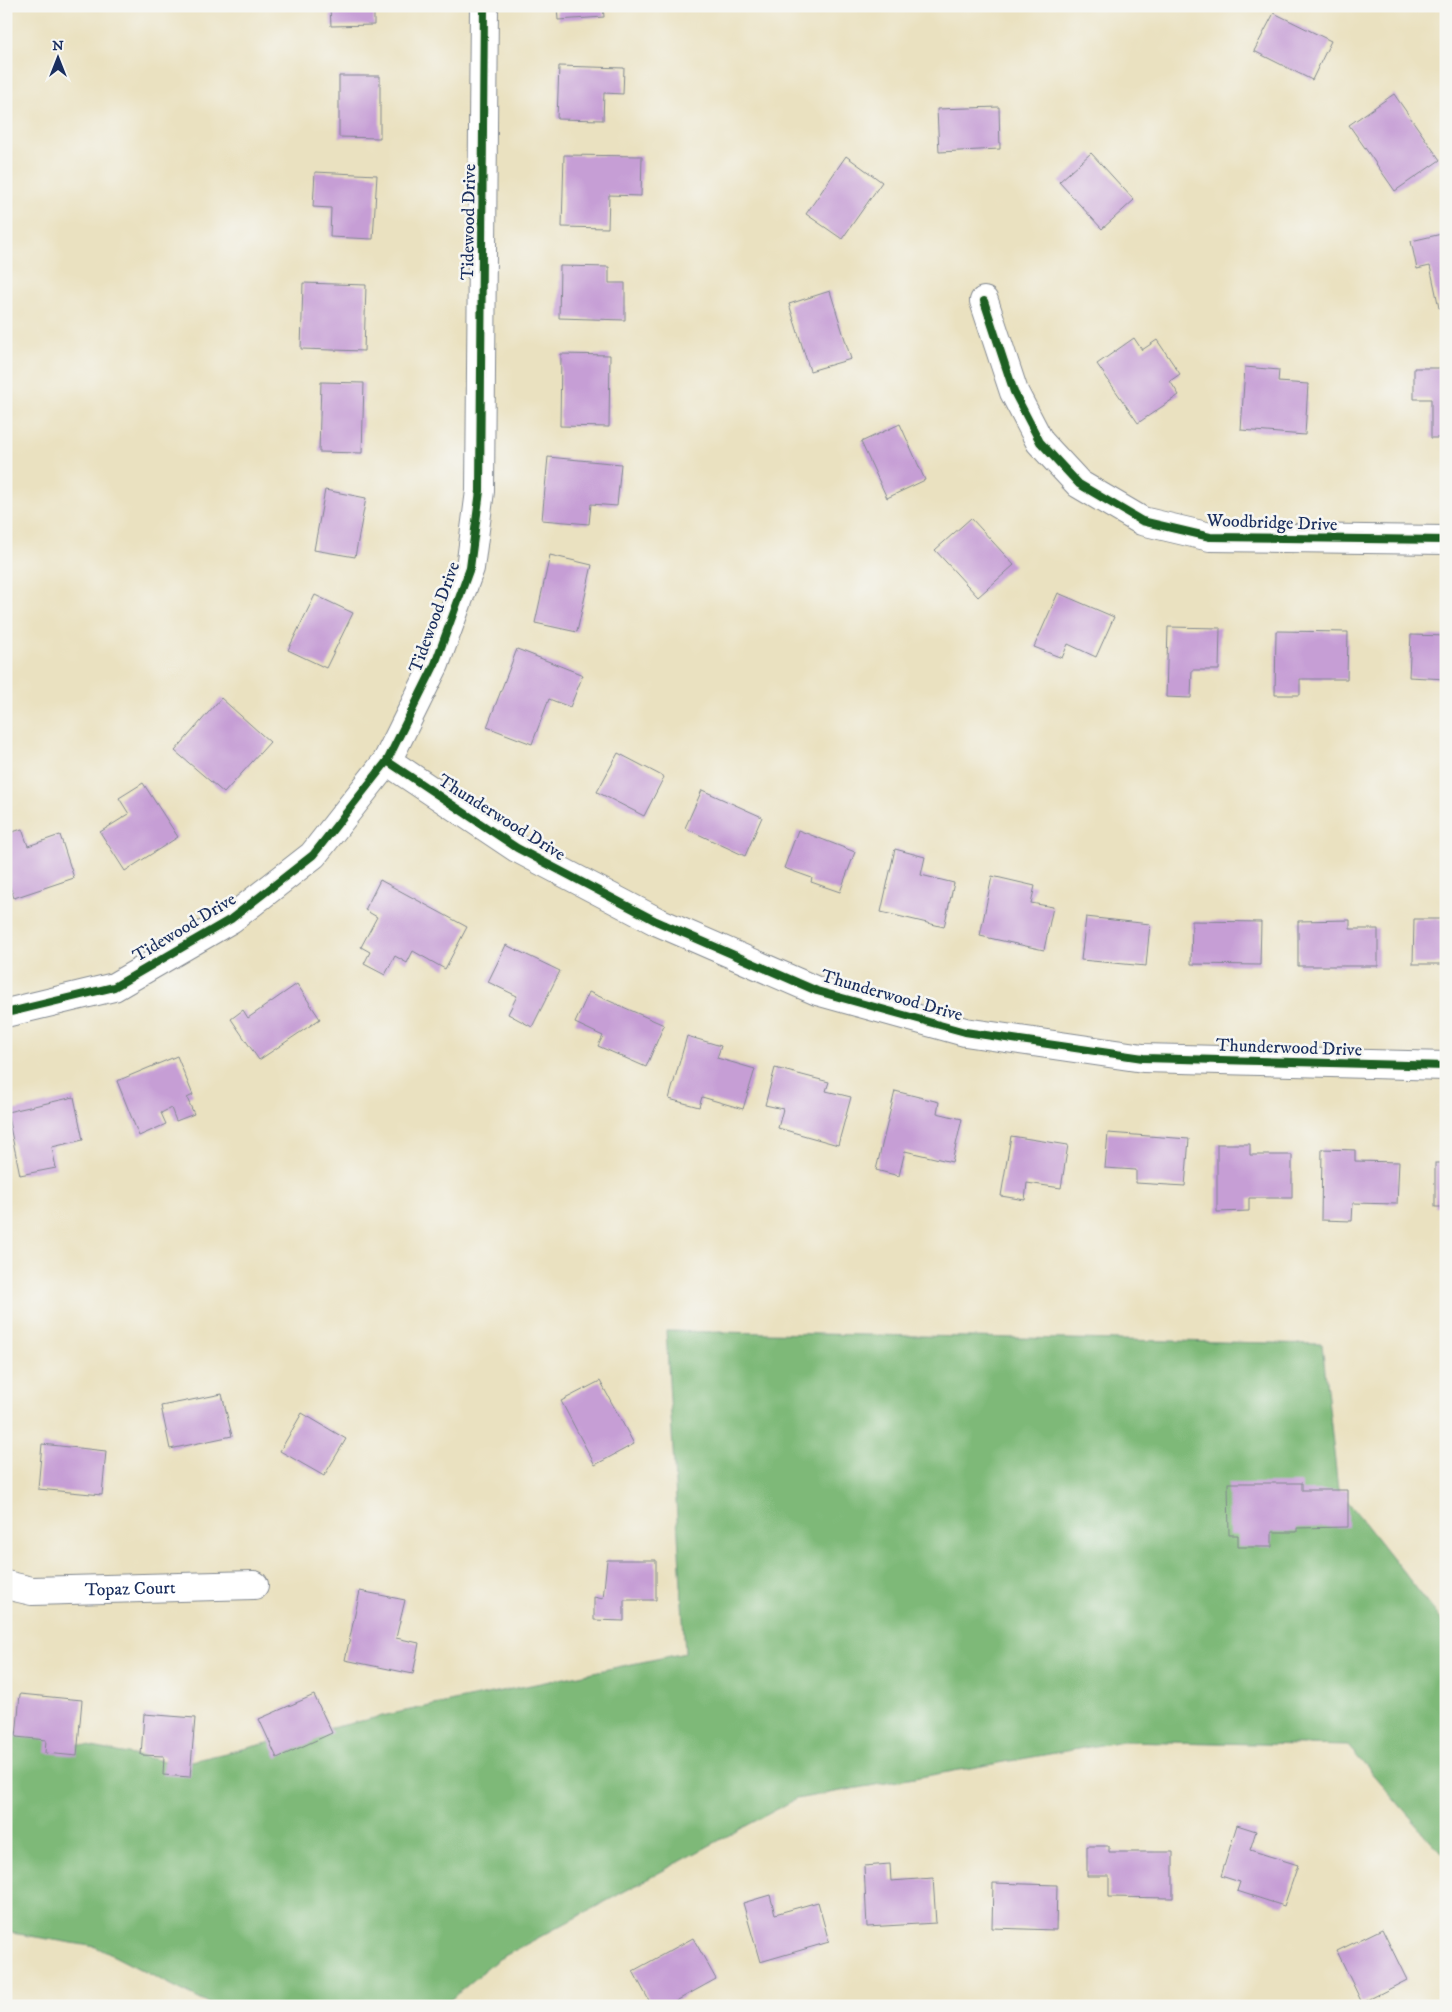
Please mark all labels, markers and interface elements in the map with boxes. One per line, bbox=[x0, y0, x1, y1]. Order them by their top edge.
north arrow bbox=[32, 32, 82, 82]
text: N bbox=[52, 37, 64, 55]
street label: Tidewood Drive bbox=[457, 164, 481, 280]
street label: Woodbridge Drive bbox=[1205, 510, 1338, 536]
street label: Tidewood Drive bbox=[405, 559, 465, 676]
street label: Thunderwood Drive bbox=[434, 770, 569, 866]
street label: Tidewood Drive bbox=[129, 888, 240, 967]
street label: Thunderwood Drive bbox=[818, 965, 965, 1027]
street label: Thunderwood Drive bbox=[1216, 1034, 1362, 1062]
street label: Topaz Court bbox=[85, 1577, 176, 1602]

